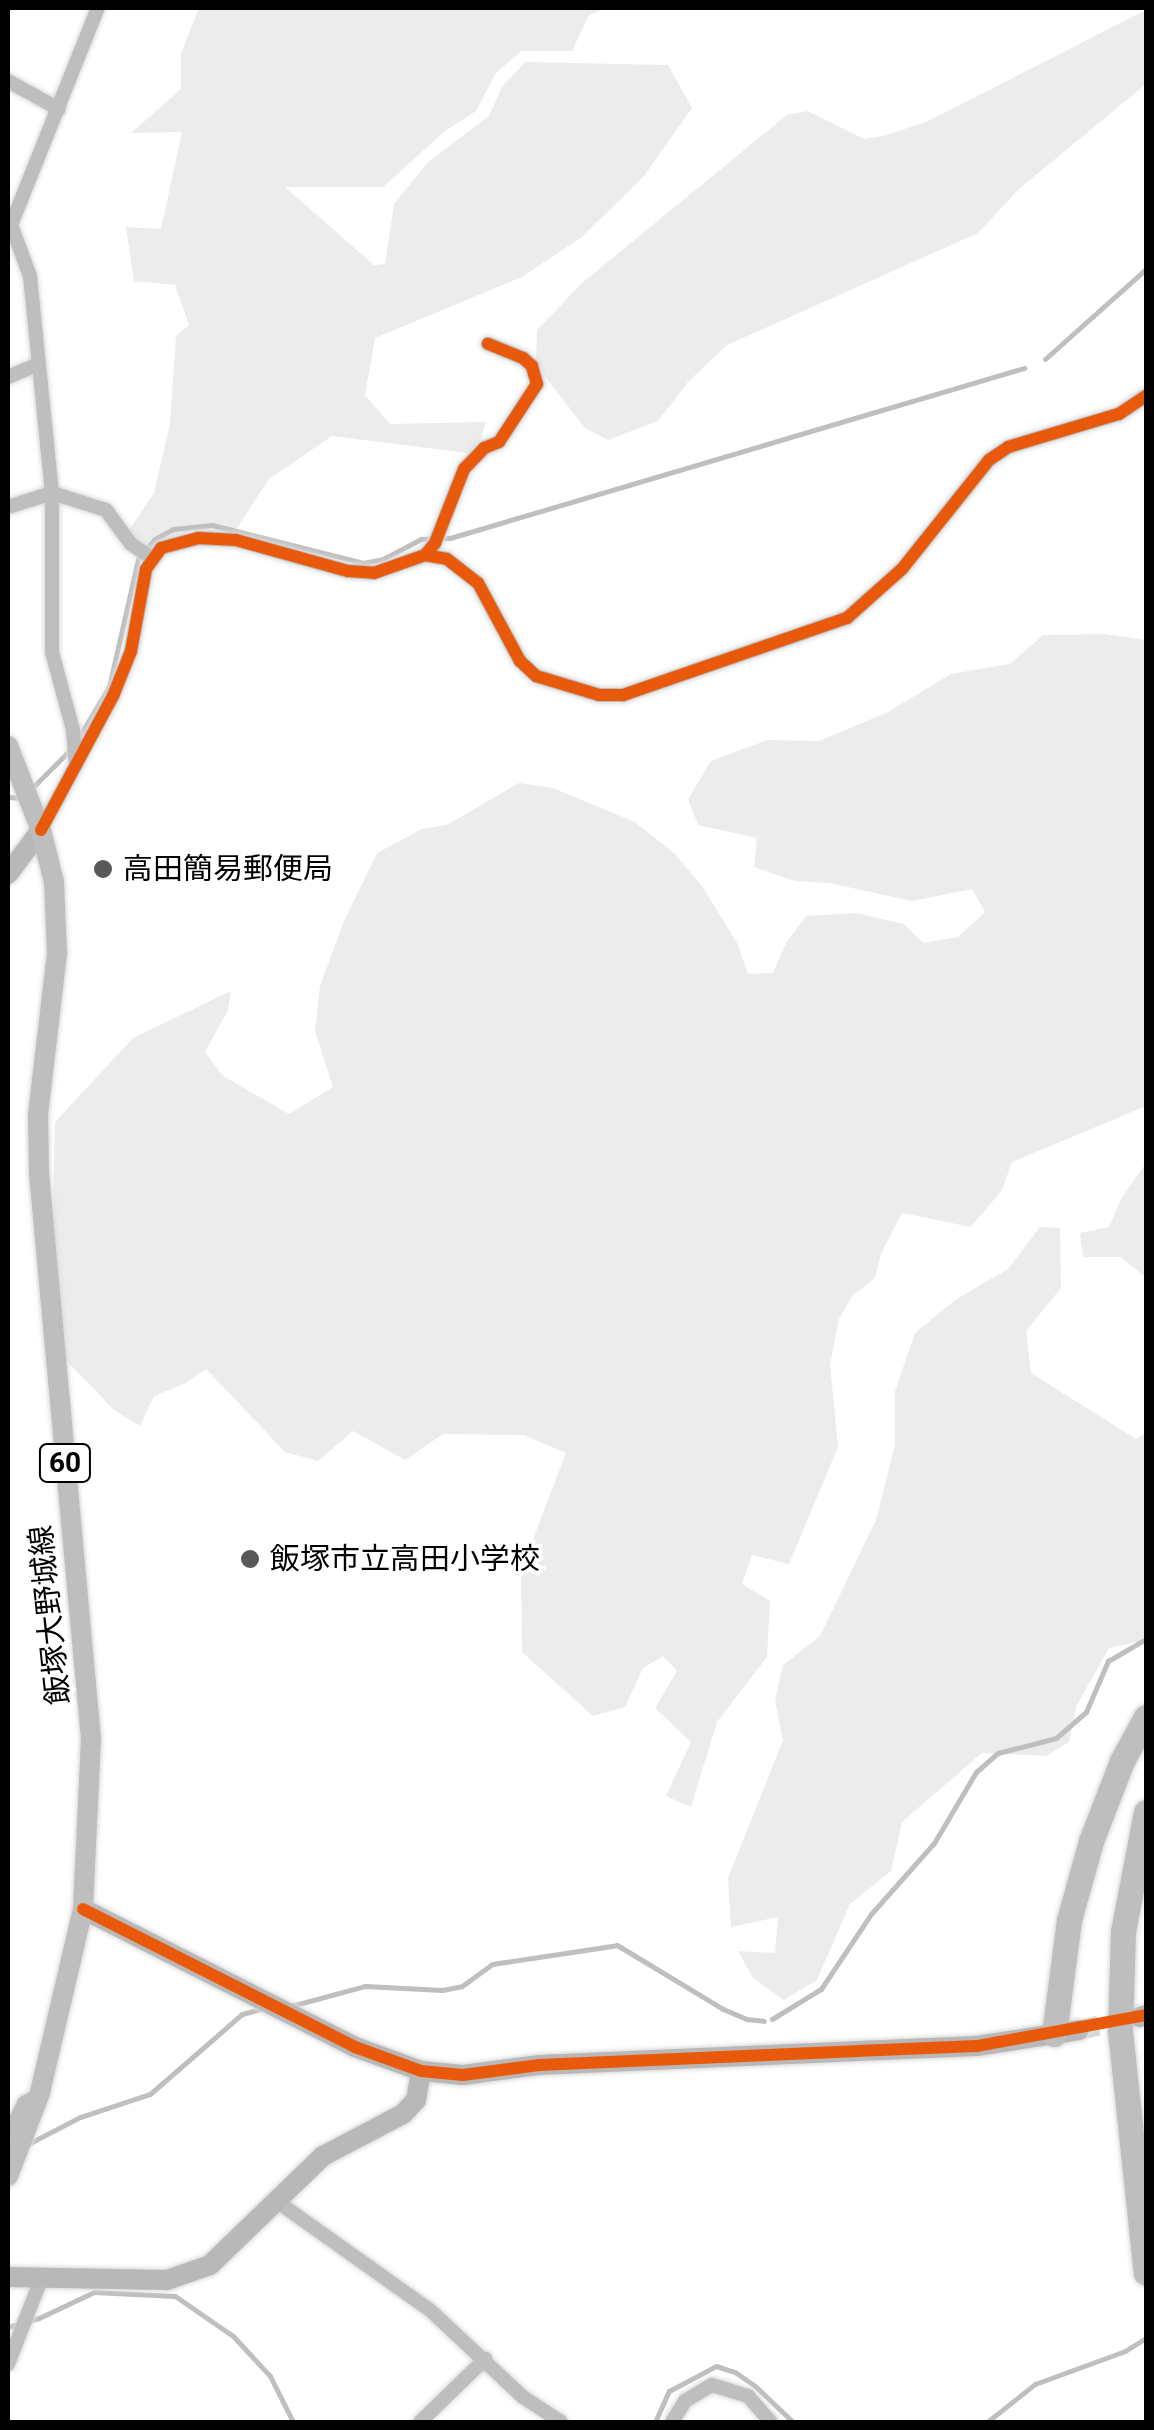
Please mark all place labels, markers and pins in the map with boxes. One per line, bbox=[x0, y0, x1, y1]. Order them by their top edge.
place label: 高田簡易郵便局 bbox=[123, 851, 333, 887]
marker: 高田簡易郵便局 bbox=[92, 858, 114, 880]
place label: 飯塚市立高田小学校 bbox=[270, 1541, 540, 1577]
marker: 飯塚市立高田小学校 bbox=[239, 1548, 261, 1570]

